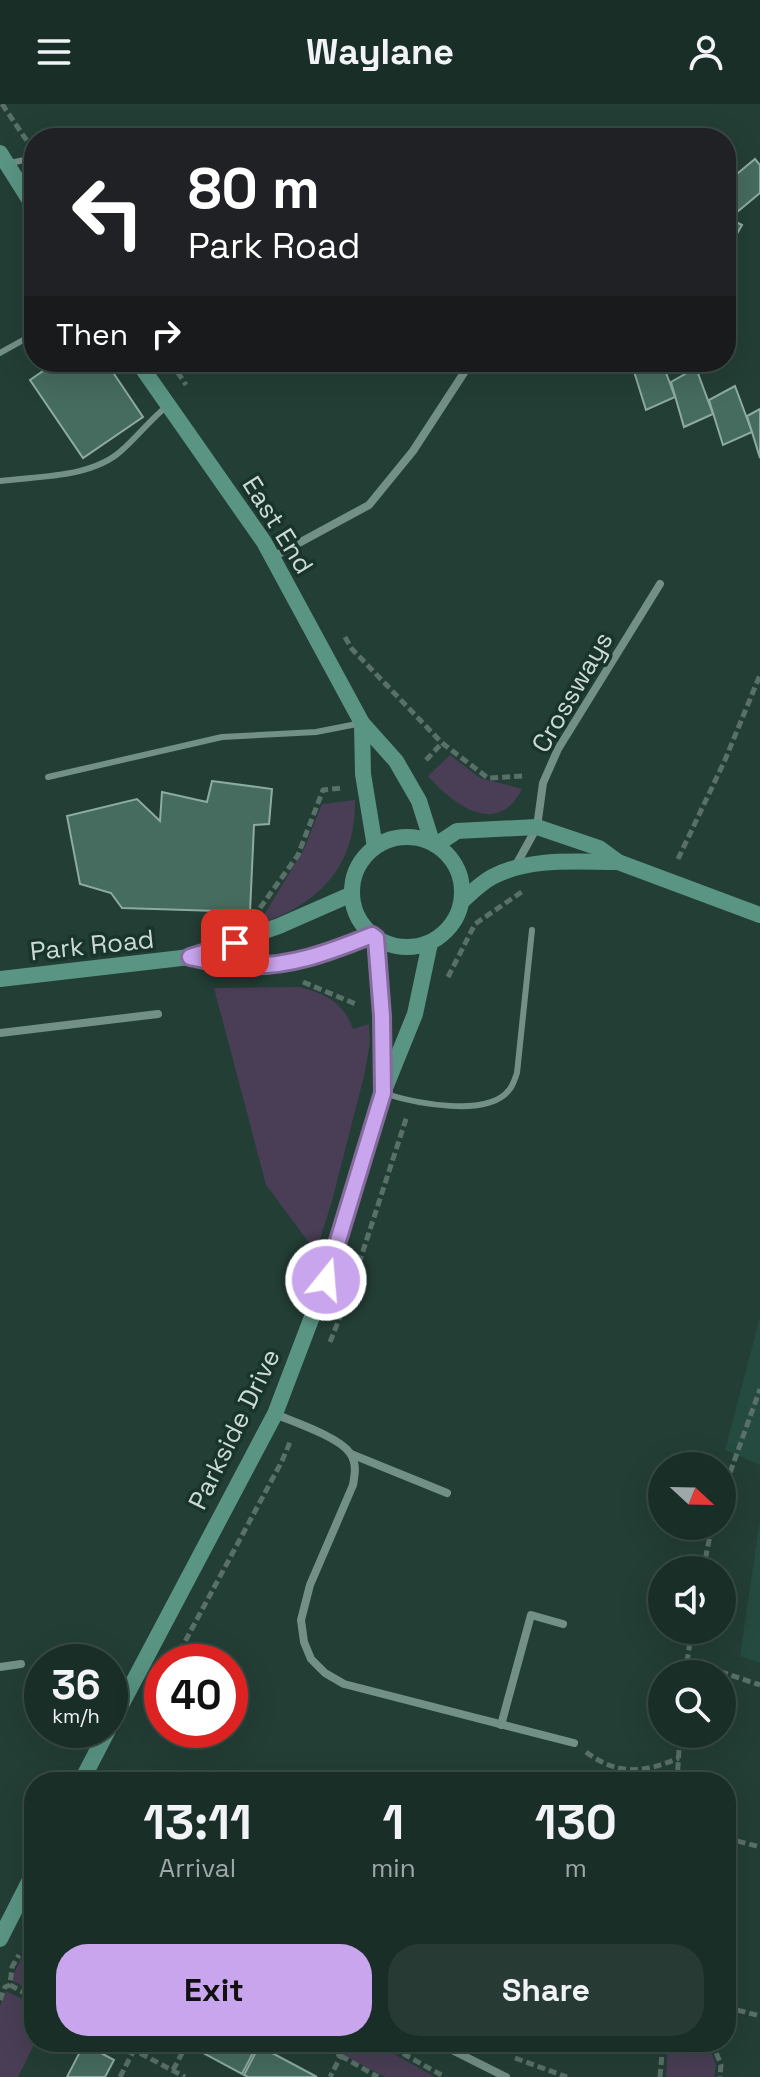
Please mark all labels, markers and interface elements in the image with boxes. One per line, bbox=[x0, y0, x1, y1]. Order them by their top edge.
text: Waylane bbox=[306, 29, 454, 75]
icon: menu bbox=[32, 30, 76, 74]
icon: person bbox=[684, 30, 728, 74]
text: 80 m bbox=[188, 153, 320, 224]
icon: left bbox=[56, 160, 160, 264]
text: Park Road bbox=[188, 223, 360, 269]
icon: right bbox=[144, 312, 188, 356]
text: Then bbox=[56, 315, 128, 354]
street label: East End bbox=[235, 470, 321, 580]
street label: Crossways bbox=[524, 625, 620, 759]
pin bbox=[201, 909, 269, 977]
icon: arrive bbox=[213, 921, 257, 965]
street label: Park Road bbox=[28, 922, 156, 968]
position arrow bbox=[284, 1238, 368, 1322]
street label: Parkside Drive bbox=[180, 1343, 288, 1515]
north arrow bbox=[648, 1452, 736, 1540]
map controls bbox=[648, 1452, 736, 1748]
button: sound bbox=[648, 1556, 736, 1644]
speed limit sign: 40 bbox=[144, 1644, 248, 1748]
text: 36 bbox=[51, 1660, 101, 1711]
button: search bbox=[648, 1660, 736, 1748]
text: km/h bbox=[52, 1703, 100, 1729]
text: 13:11 bbox=[143, 1792, 252, 1853]
text: 1 bbox=[382, 1792, 404, 1853]
text: 130 bbox=[535, 1792, 617, 1853]
text: Arrival bbox=[159, 1851, 236, 1885]
text: min bbox=[371, 1851, 416, 1885]
text: m bbox=[565, 1851, 587, 1885]
button: Exit bbox=[56, 1944, 372, 2036]
button: Share bbox=[388, 1944, 704, 2036]

